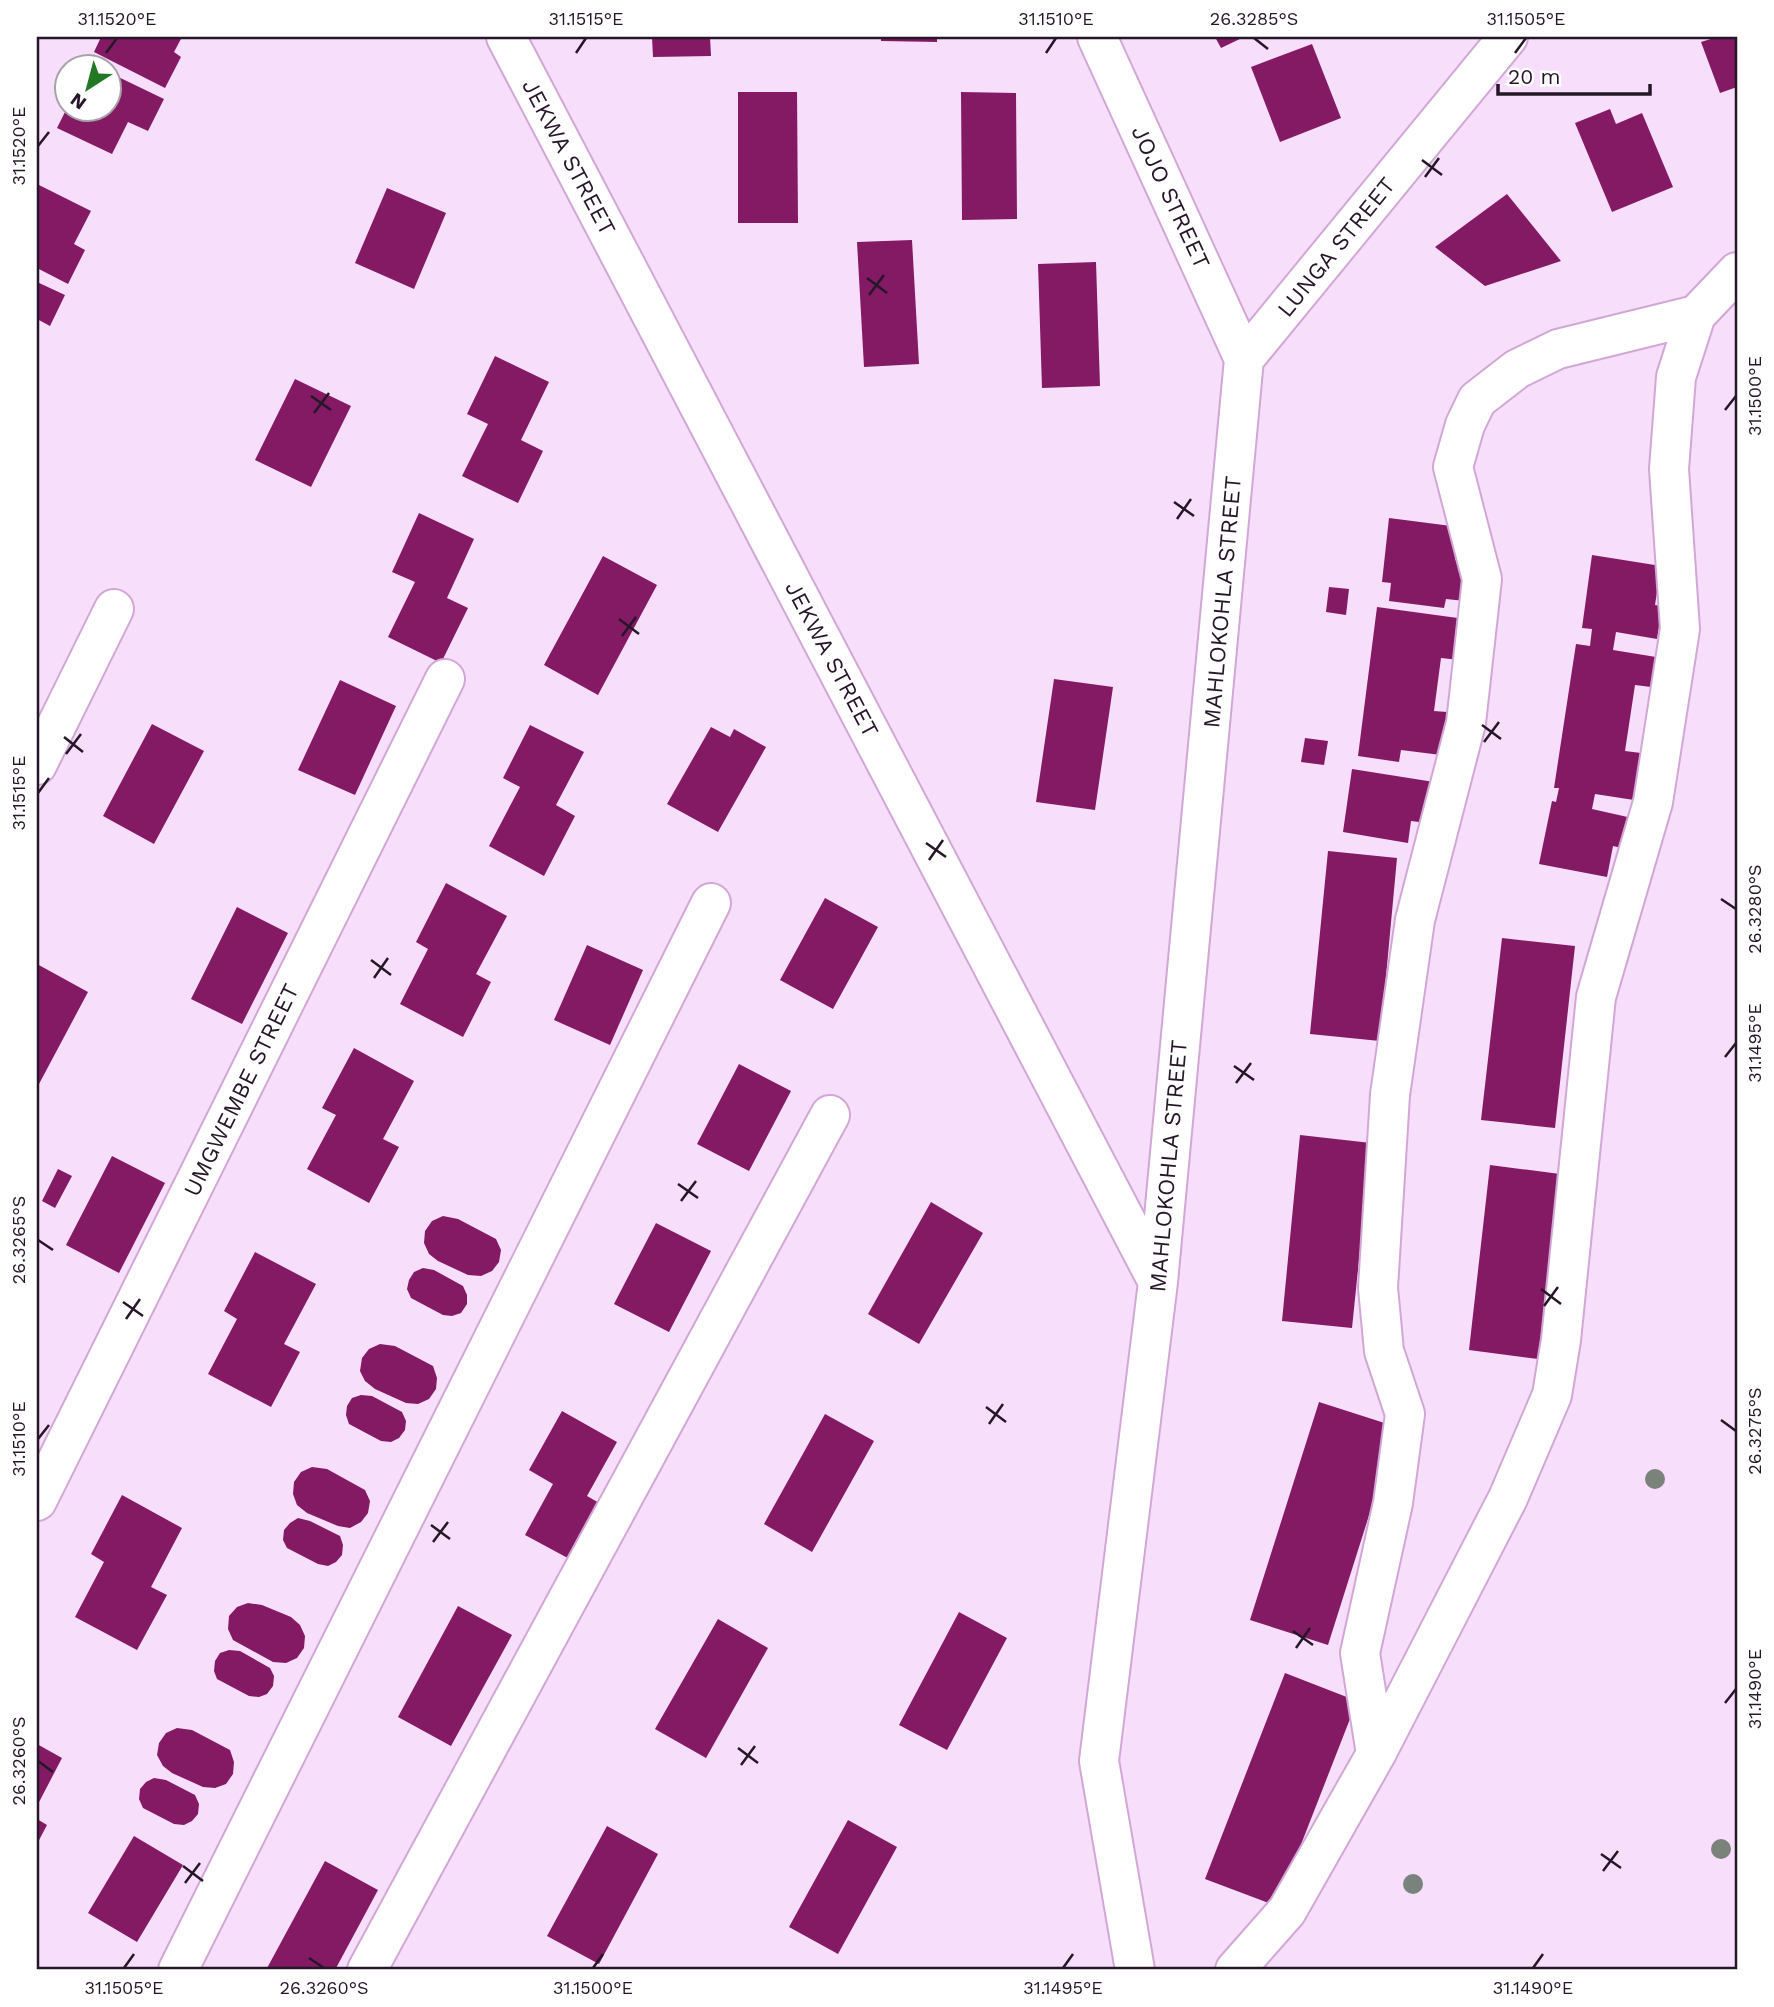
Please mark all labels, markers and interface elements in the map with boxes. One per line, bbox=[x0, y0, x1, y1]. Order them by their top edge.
text: 31.1520°E bbox=[77, 8, 157, 29]
text: 31.1515°E bbox=[549, 8, 623, 29]
text: 31.1510°E bbox=[1018, 8, 1094, 29]
text: 26.3285°S bbox=[1210, 8, 1298, 29]
text: 31.1505°E bbox=[1486, 8, 1566, 29]
north arrow bbox=[52, 52, 122, 122]
scale bar bbox=[1498, 52, 1650, 96]
text: 20 m bbox=[1508, 64, 1560, 89]
street label: JEKWA STREET bbox=[516, 75, 621, 240]
text: N bbox=[66, 88, 91, 115]
text: 31.1520°E bbox=[8, 106, 29, 186]
street label: JOJO STREET bbox=[1126, 121, 1216, 273]
street label: LUNGA STREET bbox=[1272, 172, 1401, 323]
text: 31.1500°E bbox=[1744, 356, 1765, 436]
street label: MAHLOKOHLA STREET bbox=[1198, 475, 1247, 729]
street label: JEKWA STREET bbox=[779, 577, 884, 742]
text: 31.1515°E bbox=[8, 756, 29, 830]
text: 26.3280°S bbox=[1744, 864, 1765, 954]
street label: UMGWEMBE STREET bbox=[178, 980, 305, 1201]
text: 31.1495°E bbox=[1744, 1003, 1765, 1083]
street label: MAHLOKOHLA STREET bbox=[1144, 1039, 1193, 1293]
text: 26.3265°S bbox=[8, 1196, 29, 1284]
text: 26.3275°S bbox=[1744, 1387, 1765, 1475]
text: 31.1510°E bbox=[8, 1401, 29, 1477]
text: 31.1490°E bbox=[1744, 1649, 1765, 1729]
text: 26.3260°S bbox=[8, 1716, 29, 1806]
text: 31.1505°E bbox=[84, 1977, 164, 1998]
text: 26.3260°S bbox=[279, 1977, 369, 1998]
text: 31.1500°E bbox=[553, 1977, 633, 1998]
text: 31.1495°E bbox=[1023, 1977, 1103, 1998]
text: 31.1490°E bbox=[1493, 1977, 1573, 1998]

